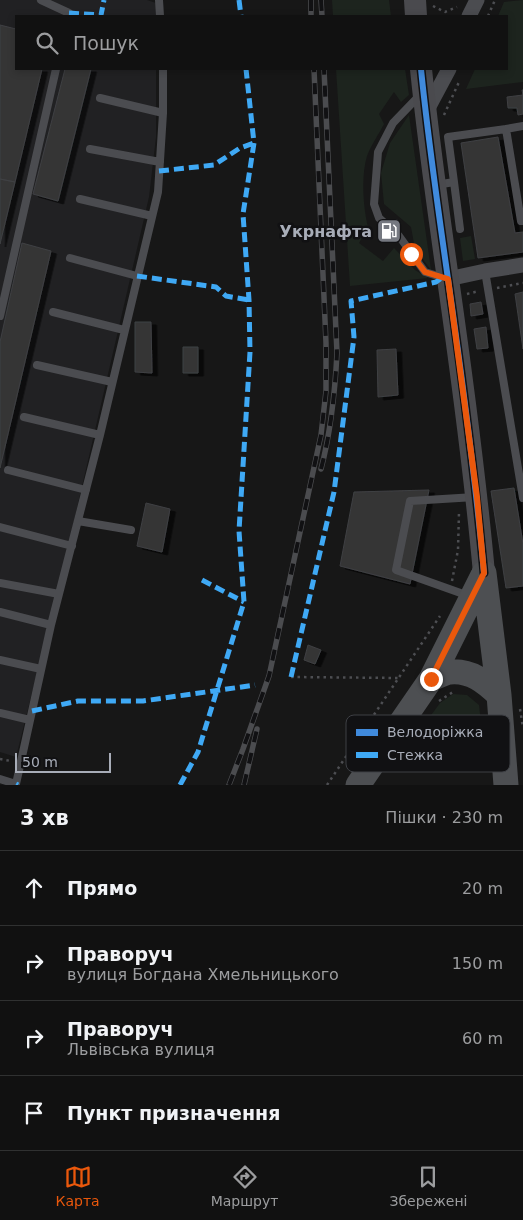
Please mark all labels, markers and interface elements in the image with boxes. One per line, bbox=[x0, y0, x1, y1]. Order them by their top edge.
search box bbox=[15, 15, 508, 70]
icon: search bbox=[33, 29, 61, 57]
text: Пошук bbox=[73, 32, 139, 54]
fuel station icon: Укрнафта bbox=[376, 218, 402, 244]
place label: Укрнафта bbox=[280, 222, 372, 241]
route start bbox=[400, 243, 423, 266]
route end bbox=[420, 668, 443, 691]
legend bbox=[346, 715, 510, 772]
text: Велодоріжка bbox=[387, 724, 483, 740]
text: Стежка bbox=[387, 747, 443, 763]
scale bar bbox=[15, 750, 111, 773]
text: 50 m bbox=[22, 754, 58, 770]
text: 3 хв bbox=[20, 806, 69, 830]
text: Пішки · 230 m bbox=[385, 808, 503, 827]
icon: ahead bbox=[20, 874, 48, 902]
text: Прямо bbox=[67, 877, 137, 899]
text: 20 m bbox=[462, 879, 503, 898]
text: Праворуч bbox=[67, 943, 173, 965]
icon: right bbox=[20, 949, 48, 977]
text: 150 m bbox=[452, 954, 503, 973]
text: вулиця Богдана Хмельницького bbox=[67, 965, 339, 984]
text: Праворуч bbox=[67, 1018, 173, 1040]
icon: right bbox=[20, 1024, 48, 1052]
text: 60 m bbox=[462, 1029, 503, 1048]
text: Львівська вулиця bbox=[67, 1040, 215, 1059]
icon: arrive bbox=[20, 1099, 48, 1127]
text: Пункт призначення bbox=[67, 1102, 280, 1124]
tab: Карта bbox=[56, 1163, 100, 1209]
tab: Маршрут bbox=[211, 1163, 278, 1209]
tab: Збережені bbox=[389, 1163, 467, 1209]

